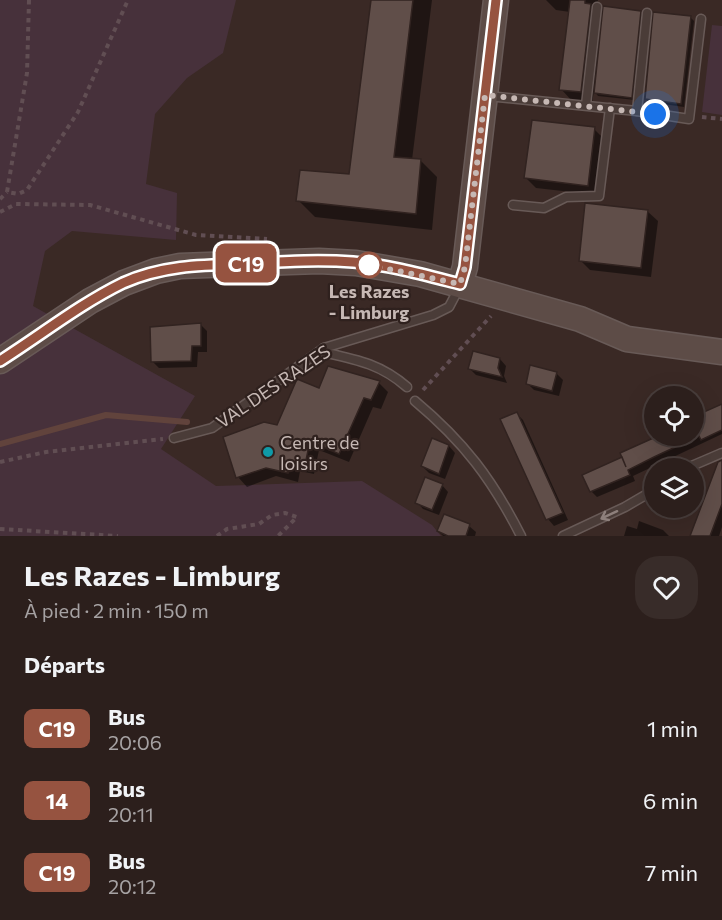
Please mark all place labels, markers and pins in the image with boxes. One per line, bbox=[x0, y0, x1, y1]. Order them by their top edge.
marker: Les Razes - Limburg bbox=[356, 252, 382, 278]
place label: Les Razes - Limburg bbox=[329, 280, 409, 323]
place label: Centre de loisirs bbox=[280, 431, 359, 474]
marker: Centre de loisirs bbox=[261, 445, 275, 459]

